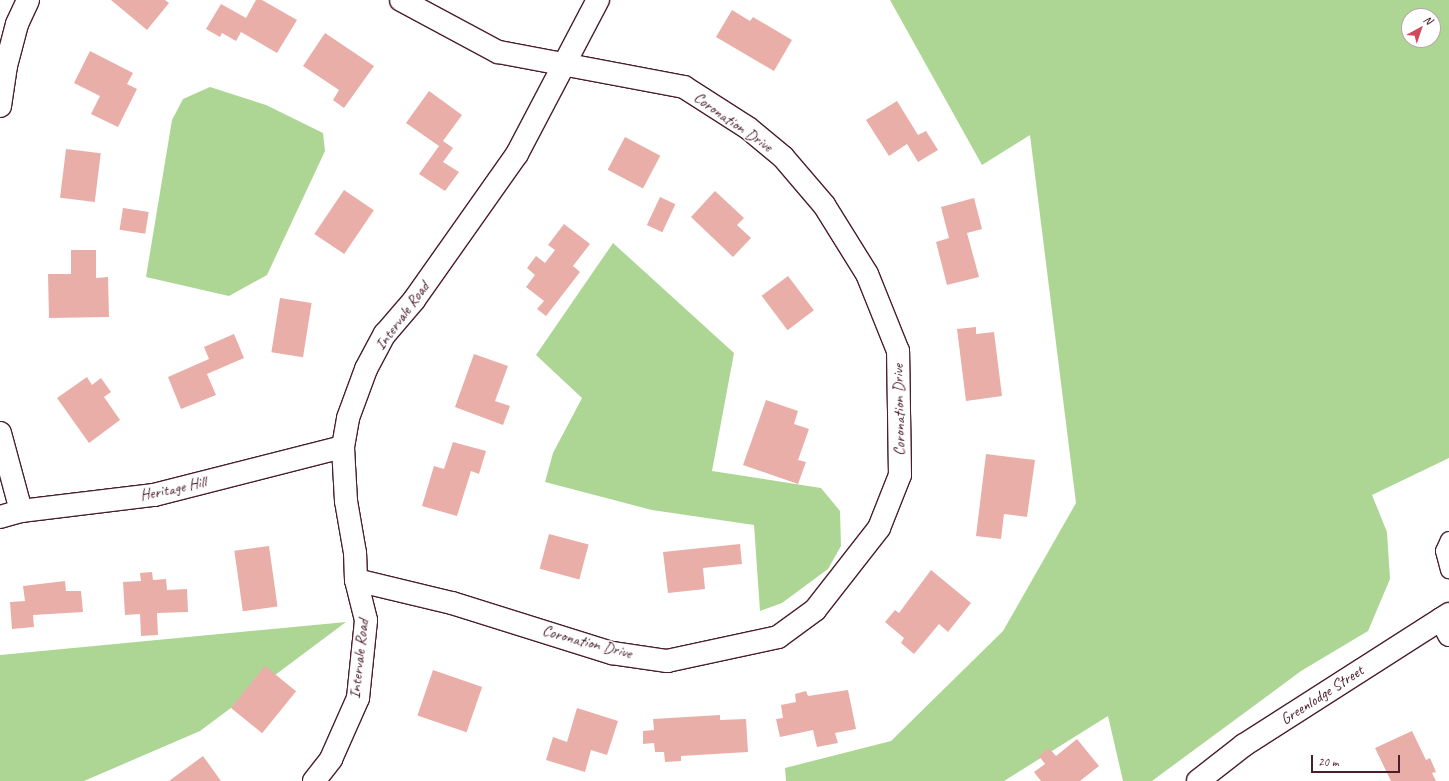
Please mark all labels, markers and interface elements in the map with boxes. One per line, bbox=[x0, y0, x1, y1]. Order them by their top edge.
north arrow bbox=[1401, 8, 1441, 48]
text: N bbox=[1421, 12, 1435, 27]
street label: Coronation Drive bbox=[690, 88, 776, 156]
street label: Intervale Road bbox=[371, 278, 433, 354]
street label: Coronation Drive bbox=[889, 364, 909, 456]
street label: Heritage Hill bbox=[138, 473, 208, 505]
street label: Intervale Road bbox=[345, 618, 373, 700]
street label: Coronation Drive bbox=[540, 621, 634, 663]
street label: Greenlodge Street bbox=[1277, 661, 1367, 729]
scale bar bbox=[1313, 747, 1402, 773]
text: 20 m bbox=[1318, 754, 1338, 770]

